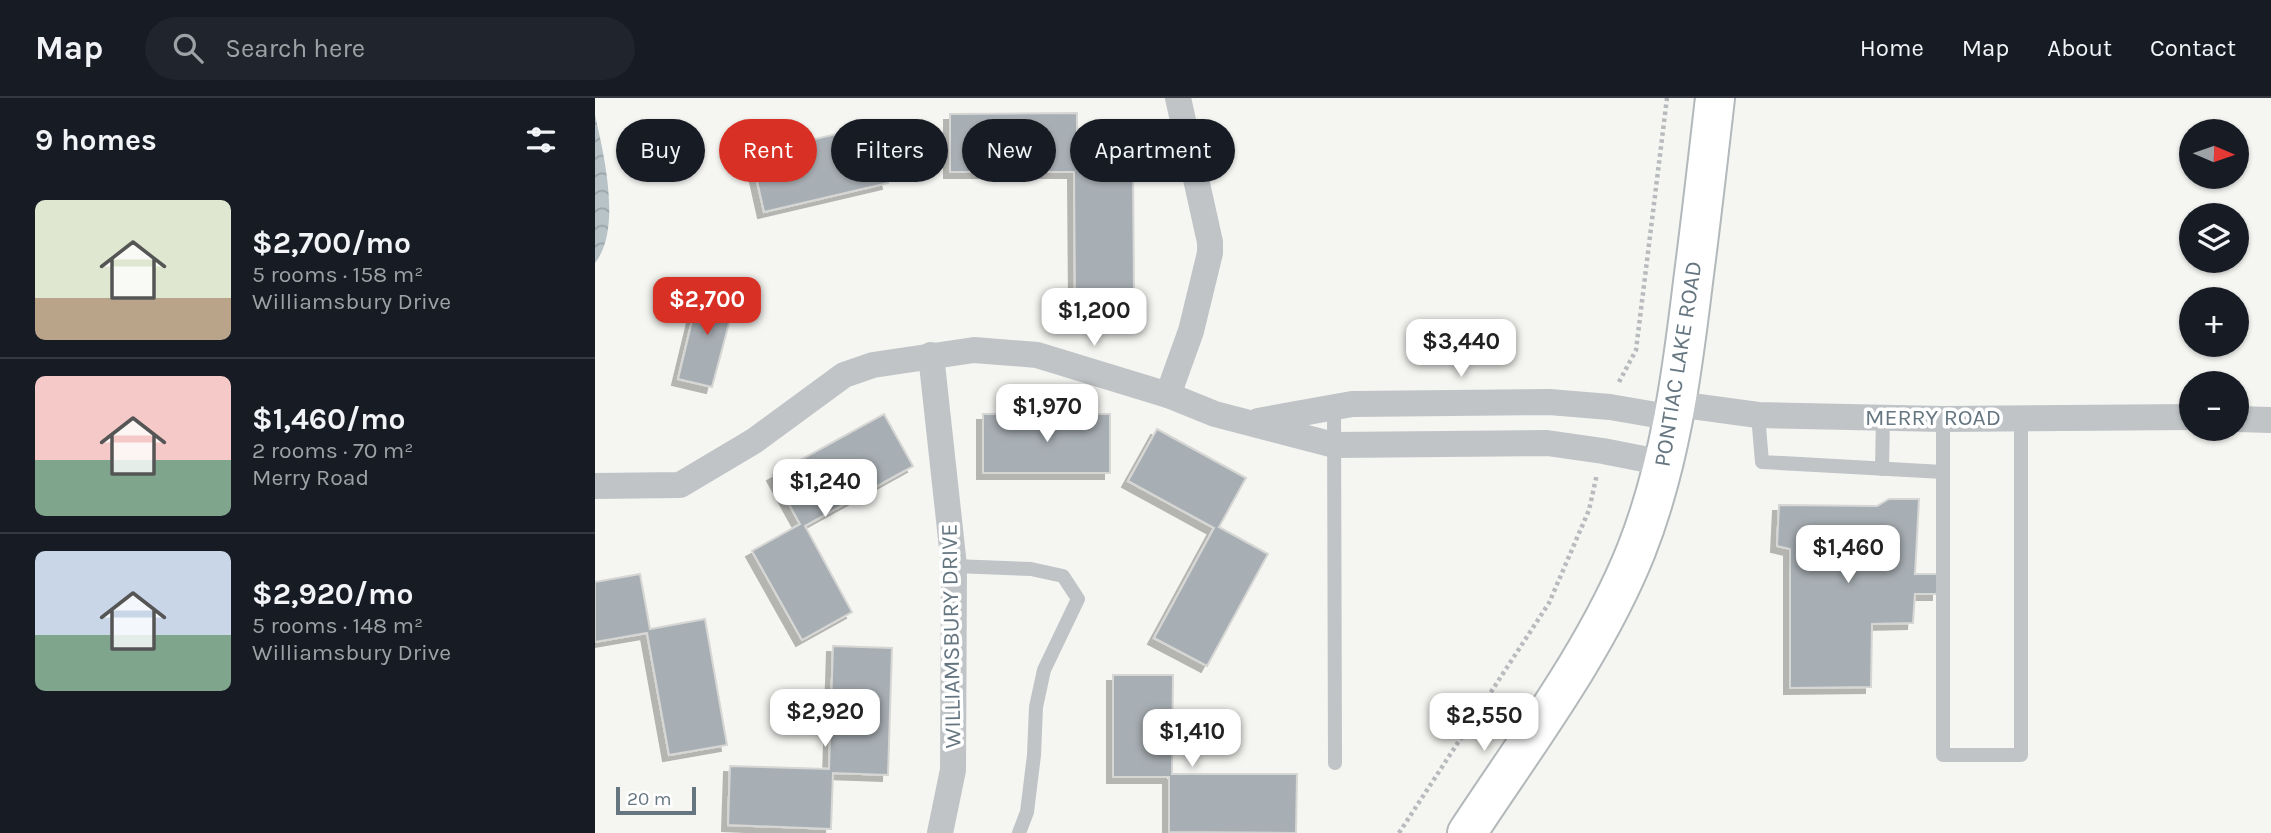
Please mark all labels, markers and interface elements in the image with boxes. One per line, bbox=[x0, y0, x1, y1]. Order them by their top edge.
search box bbox=[145, 17, 635, 80]
text: Map bbox=[35, 29, 103, 67]
icon: search bbox=[169, 29, 207, 67]
text: Search here bbox=[225, 33, 365, 64]
text: Home bbox=[1860, 34, 1924, 62]
text: Map bbox=[1962, 34, 2009, 62]
text: About bbox=[2047, 34, 2112, 62]
text: Contact bbox=[2150, 34, 2236, 62]
chip: Buy bbox=[616, 119, 705, 182]
chip: Rent bbox=[719, 119, 817, 182]
chip: Filters bbox=[831, 119, 948, 182]
chip: New bbox=[962, 119, 1056, 182]
chip: Apartment bbox=[1070, 119, 1235, 182]
north arrow bbox=[2179, 119, 2249, 189]
map controls bbox=[2179, 119, 2249, 441]
icon: filters bbox=[522, 121, 560, 159]
text: 9 homes bbox=[35, 122, 157, 158]
button: layers bbox=[2179, 203, 2249, 273]
text: $2,700/mo bbox=[252, 225, 411, 261]
icon: home bbox=[91, 228, 175, 312]
street label: PONTIAC LAKE ROAD bbox=[1648, 259, 1708, 469]
text: 5 rooms · 158 m² bbox=[252, 261, 423, 288]
pin: $2,700 bbox=[650, 278, 764, 337]
text: $2,700 bbox=[669, 286, 745, 313]
button: + bbox=[2179, 287, 2249, 357]
text: Williamsbury Drive bbox=[252, 288, 451, 315]
pin: $1,200 bbox=[1037, 288, 1151, 348]
text: $1,200 bbox=[1058, 297, 1130, 324]
pin: $3,440 bbox=[1404, 320, 1518, 379]
text: $3,440 bbox=[1422, 328, 1500, 355]
button: − bbox=[2179, 371, 2249, 441]
pin: $1,970 bbox=[990, 384, 1104, 444]
text: $1,970 bbox=[1012, 393, 1082, 420]
text: $1,460/mo bbox=[252, 401, 406, 437]
icon: home bbox=[91, 404, 175, 488]
street label: MERRY ROAD bbox=[1865, 404, 2001, 431]
text: 2 rooms · 70 m² bbox=[252, 437, 414, 464]
pin: $1,240 bbox=[768, 460, 882, 519]
text: Merry Road bbox=[252, 464, 369, 491]
text: $1,240 bbox=[789, 468, 861, 495]
street label: WILLIAMSBURY DRIVE bbox=[936, 523, 966, 749]
pin: $1,460 bbox=[1791, 526, 1905, 585]
text: $1,460 bbox=[1812, 534, 1884, 561]
text: $2,920/mo bbox=[252, 576, 413, 612]
icon: home bbox=[91, 579, 175, 663]
text: 5 rooms · 148 m² bbox=[252, 612, 423, 639]
text: Williamsbury Drive bbox=[252, 639, 451, 666]
pin: $2,920 bbox=[768, 690, 882, 749]
pin: $2,550 bbox=[1427, 694, 1541, 753]
text: $2,920 bbox=[786, 698, 864, 725]
text: $2,550 bbox=[1446, 702, 1522, 729]
pin: $1,410 bbox=[1135, 710, 1249, 769]
text: $1,410 bbox=[1159, 718, 1225, 745]
scale bar bbox=[616, 784, 697, 816]
text: 20 m bbox=[627, 788, 672, 810]

